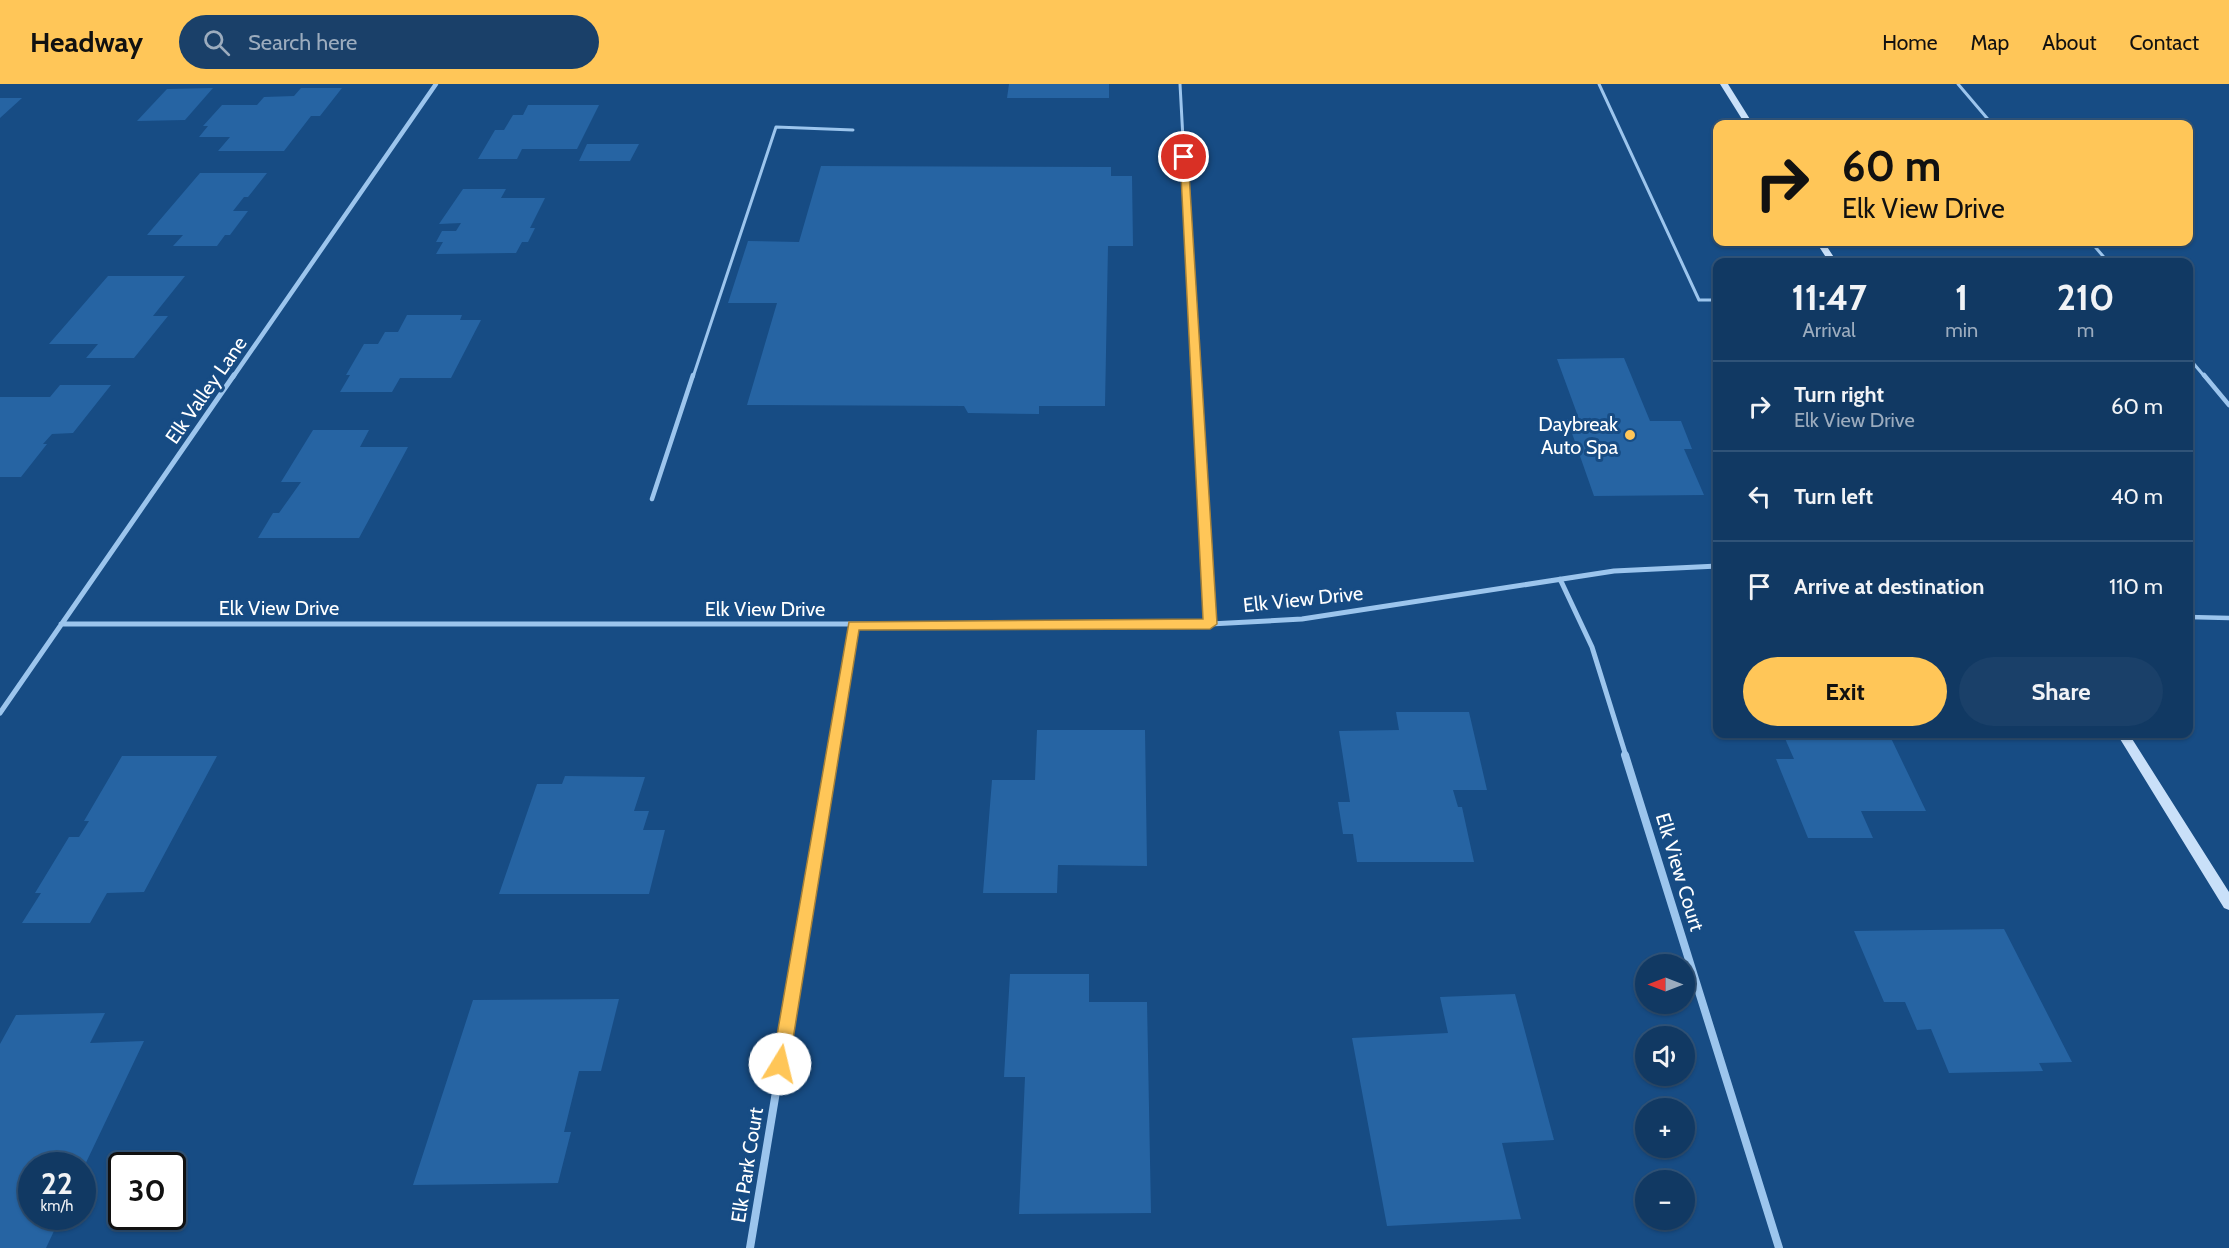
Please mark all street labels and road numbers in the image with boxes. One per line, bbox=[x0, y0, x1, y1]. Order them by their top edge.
street label: Elk Valley Lane bbox=[160, 332, 252, 448]
street label: Elk View Drive bbox=[1242, 581, 1364, 617]
street label: Elk View Drive bbox=[219, 596, 339, 620]
street label: Elk View Drive bbox=[705, 597, 825, 621]
street label: Elk View Court bbox=[1651, 810, 1709, 934]
street label: Elk Park Court bbox=[726, 1105, 768, 1224]

